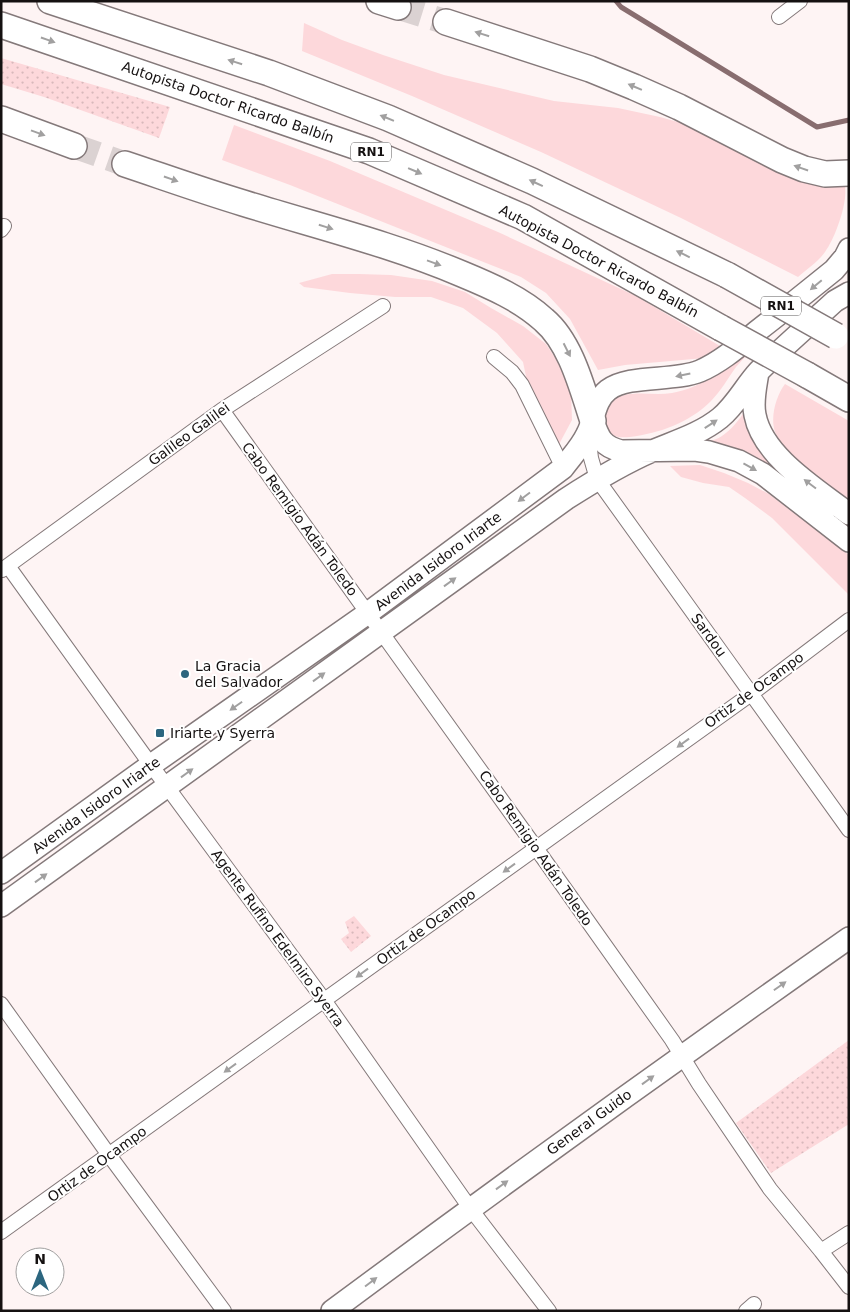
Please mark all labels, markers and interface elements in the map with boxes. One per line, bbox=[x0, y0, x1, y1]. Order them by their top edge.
one-way arrow bbox=[474, 30, 489, 37]
one-way arrow bbox=[40, 37, 55, 44]
street label: Autopista Doctor Ricardo Balbín bbox=[120, 58, 336, 146]
one-way arrow bbox=[227, 58, 242, 66]
one-way arrow bbox=[628, 83, 642, 91]
one-way arrow bbox=[380, 114, 395, 121]
one-way arrow bbox=[30, 130, 45, 137]
road number: RN1 bbox=[351, 142, 391, 162]
one-way arrow bbox=[793, 164, 808, 172]
one-way arrow bbox=[408, 167, 422, 175]
one-way arrow bbox=[164, 175, 179, 183]
one-way arrow bbox=[529, 179, 543, 187]
street label: Autopista Doctor Ricardo Balbín bbox=[497, 201, 701, 321]
one-way arrow bbox=[319, 223, 334, 231]
one-way arrow bbox=[676, 250, 690, 258]
one-way arrow bbox=[427, 260, 442, 267]
one-way arrow bbox=[810, 279, 823, 290]
road number: RN1 bbox=[761, 296, 801, 316]
one-way arrow bbox=[563, 343, 571, 357]
one-way arrow bbox=[676, 371, 691, 379]
street label: Galileo Galilei bbox=[145, 399, 233, 469]
one-way arrow bbox=[705, 419, 718, 428]
street label: Cabo Remigio Adán Toledo bbox=[239, 439, 361, 599]
one-way arrow bbox=[742, 463, 757, 471]
one-way arrow bbox=[803, 479, 817, 489]
one-way arrow bbox=[517, 492, 531, 502]
street label: Avenida Isidoro Iriarte bbox=[372, 508, 504, 614]
one-way arrow bbox=[443, 577, 457, 587]
street label: Sardou bbox=[688, 610, 730, 660]
street label: Ortiz de Ocampo bbox=[701, 649, 807, 731]
place label: La Gracia del Salvador bbox=[195, 658, 283, 690]
marker: La Gracia del Salvador bbox=[179, 668, 191, 680]
one-way arrow bbox=[312, 672, 326, 682]
one-way arrow bbox=[230, 701, 243, 711]
place label: Iriarte y Syerra bbox=[170, 725, 275, 741]
marker: Iriarte y Syerra bbox=[154, 727, 166, 739]
one-way arrow bbox=[677, 737, 690, 748]
street label: Avenida Isidoro Iriarte bbox=[29, 753, 163, 857]
one-way arrow bbox=[180, 767, 193, 778]
street label: Cabo Remigio Adán Toledo bbox=[476, 767, 596, 929]
street label: Agente Rufino Edelmiro Syerra bbox=[208, 846, 348, 1030]
one-way arrow bbox=[502, 863, 515, 873]
one-way arrow bbox=[34, 872, 47, 883]
street label: Ortiz de Ocampo bbox=[373, 886, 479, 968]
one-way arrow bbox=[355, 968, 369, 978]
one-way arrow bbox=[773, 981, 787, 991]
one-way arrow bbox=[224, 1063, 237, 1073]
one-way arrow bbox=[641, 1075, 654, 1085]
street label: General Guido bbox=[544, 1086, 634, 1158]
street label: Ortiz de Ocampo bbox=[44, 1123, 150, 1205]
one-way arrow bbox=[495, 1180, 509, 1190]
north arrow bbox=[15, 1247, 65, 1297]
text: N bbox=[34, 1251, 46, 1267]
one-way arrow bbox=[364, 1276, 377, 1287]

